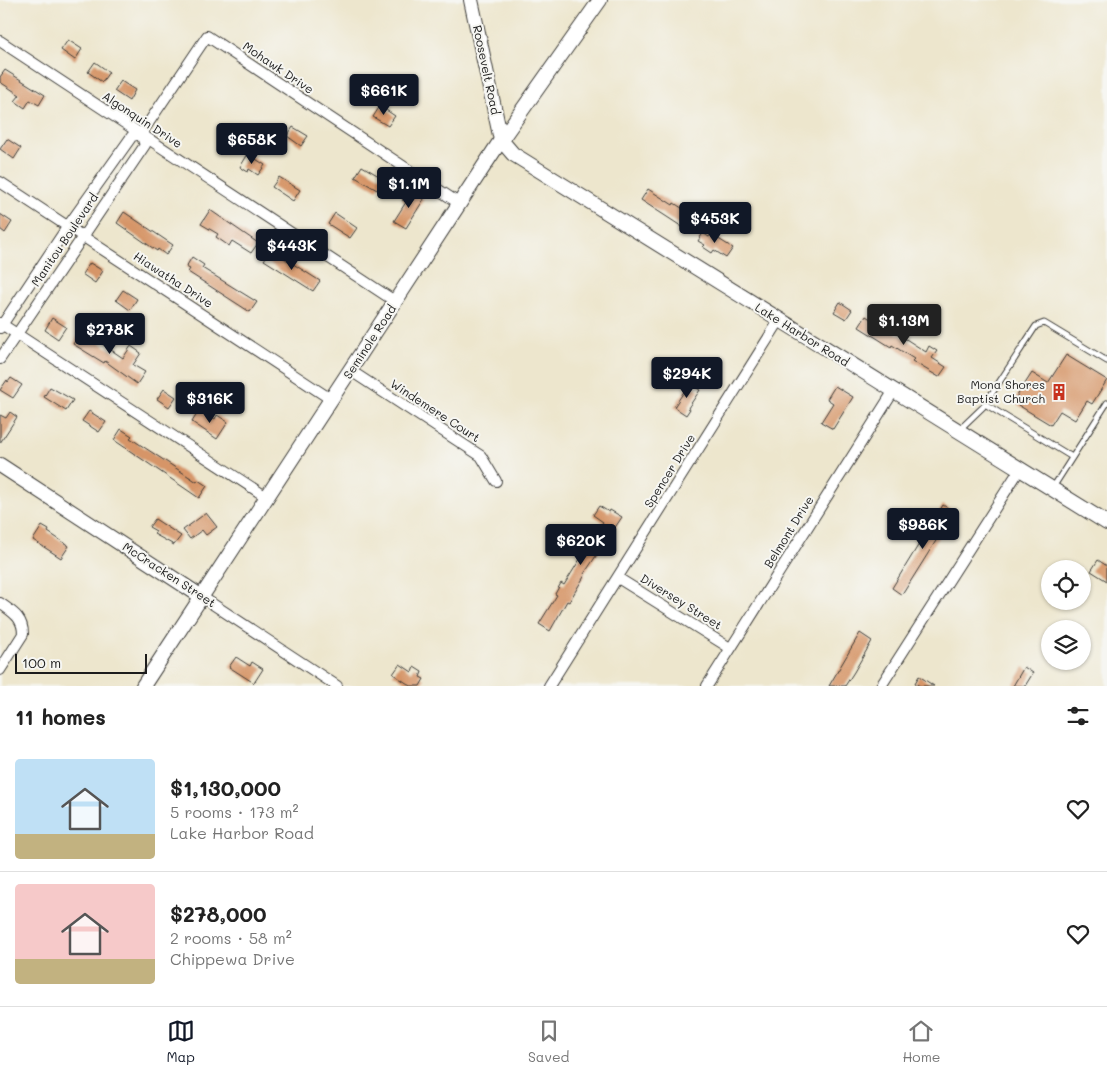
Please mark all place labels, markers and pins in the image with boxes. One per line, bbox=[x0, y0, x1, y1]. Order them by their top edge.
pin: $661K bbox=[349, 74, 419, 116]
pin: $658K bbox=[217, 122, 287, 165]
pin: $1.1M bbox=[374, 166, 444, 209]
pin: $453K bbox=[680, 202, 750, 244]
pin: $443K bbox=[257, 228, 327, 271]
pin: $1.13M bbox=[863, 304, 945, 346]
pin: $278K bbox=[75, 312, 145, 355]
pin: $294K bbox=[652, 356, 722, 399]
place label: Mona Shores Baptist Church bbox=[957, 376, 1045, 406]
pin: $316K bbox=[175, 382, 245, 424]
building icon: Mona Shores Baptist Church bbox=[1049, 382, 1069, 402]
pin: $986K bbox=[888, 508, 958, 550]
pin: $620K bbox=[546, 524, 616, 566]

